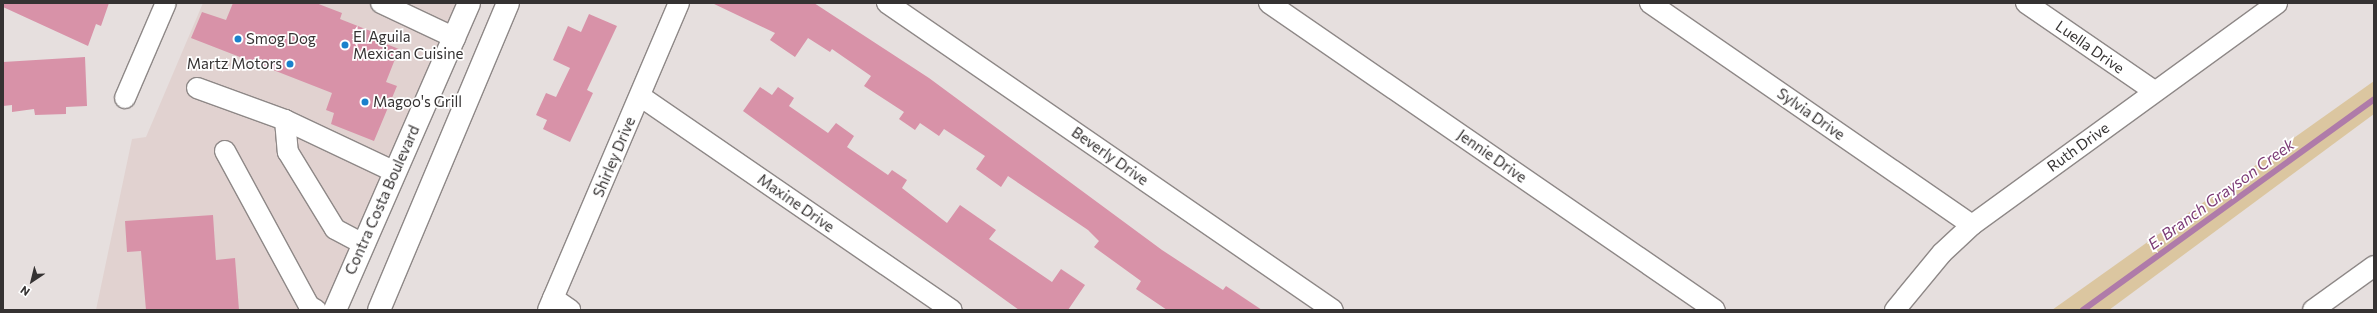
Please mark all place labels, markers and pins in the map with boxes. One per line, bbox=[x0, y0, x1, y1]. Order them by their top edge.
place label: El Aguila Mexican Cuisine bbox=[353, 27, 463, 62]
place label: Smog Dog bbox=[246, 30, 316, 48]
marker: Smog Dog bbox=[233, 34, 243, 44]
marker: El Aguila Mexican Cuisine bbox=[340, 40, 350, 50]
place label: Martz Motors bbox=[187, 55, 282, 73]
marker: Martz Motors bbox=[285, 59, 295, 69]
place label: Magoo's Grill bbox=[373, 93, 462, 111]
marker: Magoo's Grill bbox=[360, 97, 370, 107]

